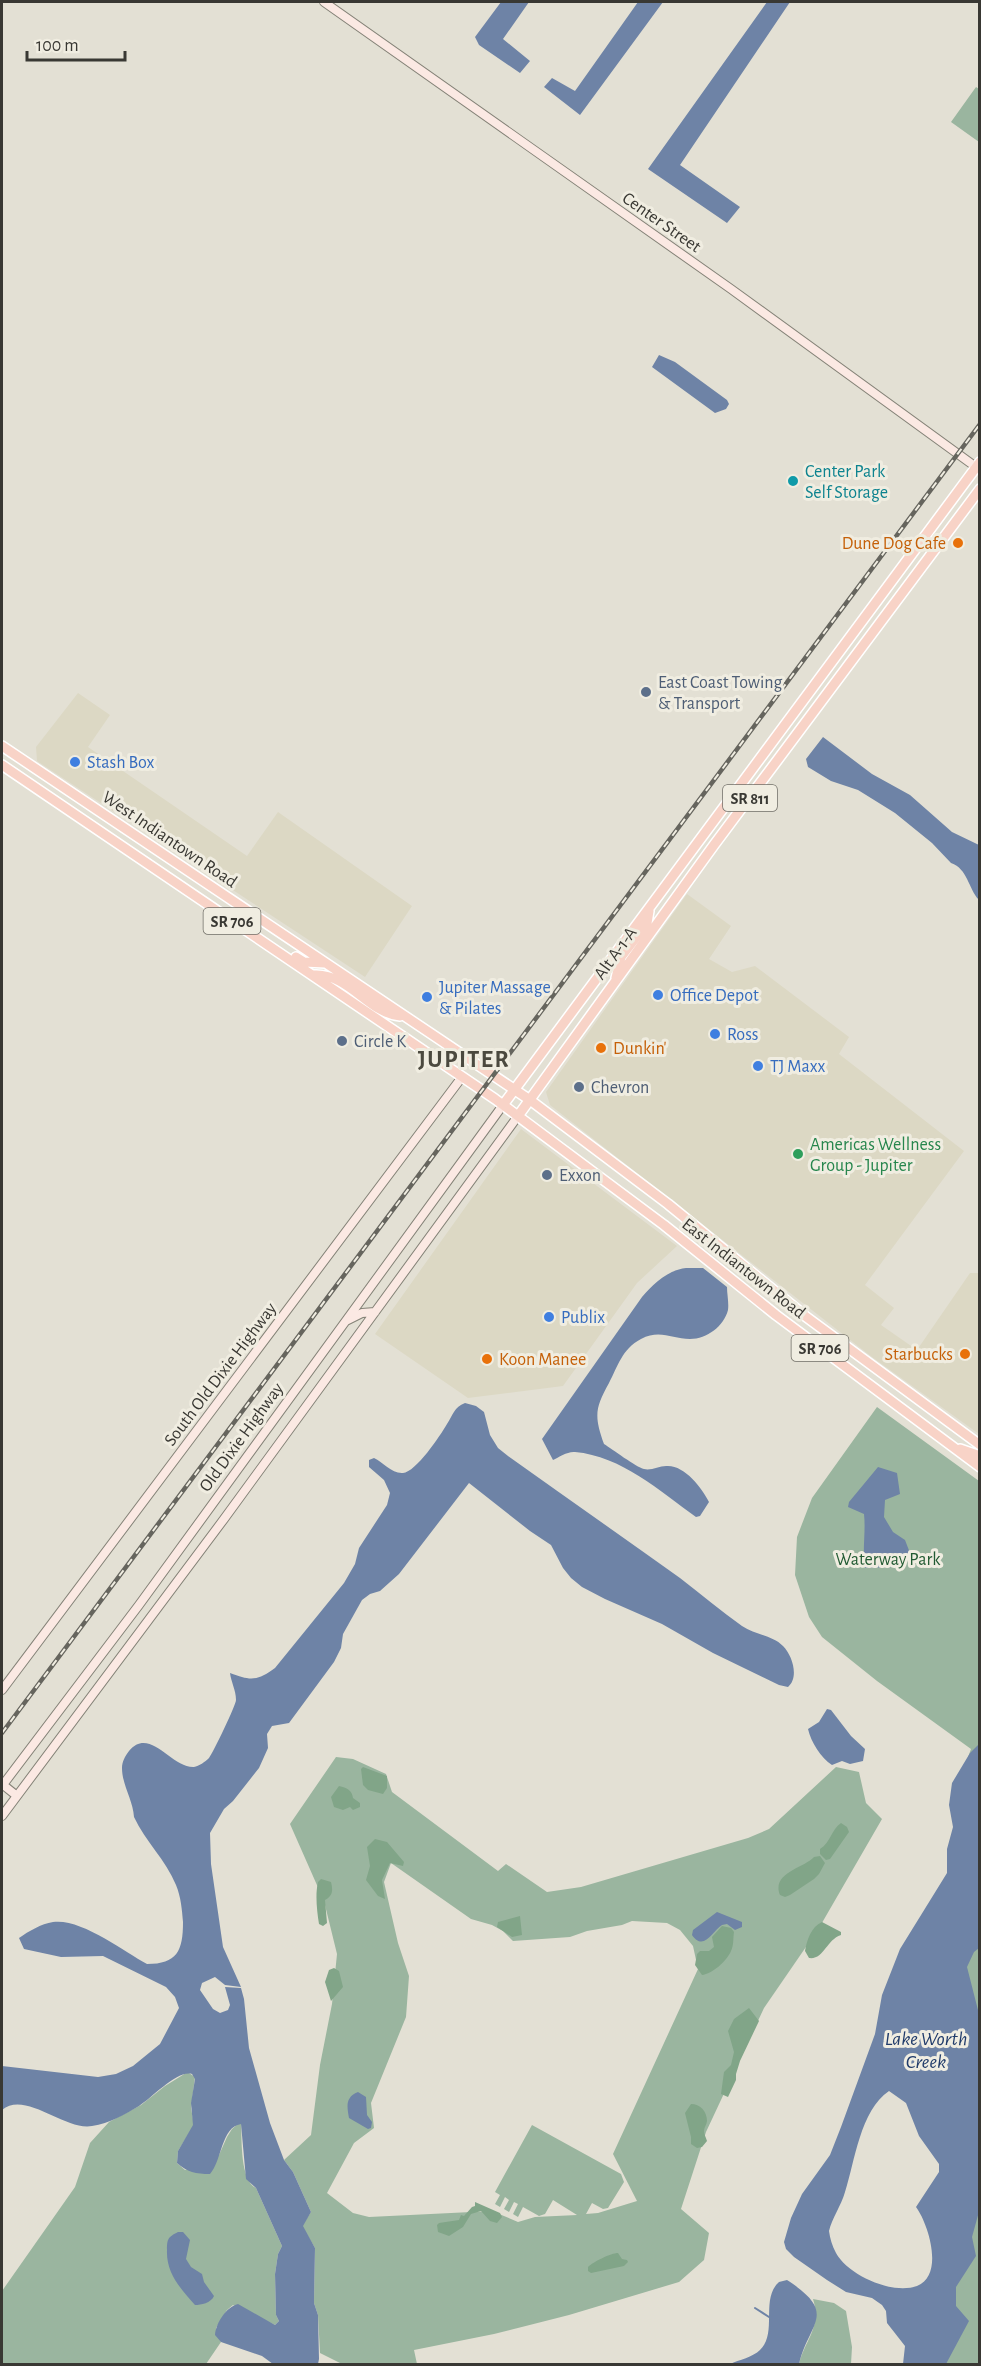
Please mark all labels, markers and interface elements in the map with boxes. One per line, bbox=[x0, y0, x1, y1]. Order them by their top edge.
scale bar bbox=[27, 24, 124, 62]
text: 100 m bbox=[36, 37, 79, 55]
street label: Center Street bbox=[619, 189, 704, 257]
place label: Center Park Self Storage bbox=[805, 463, 888, 502]
marker: Center Park Self Storage bbox=[786, 474, 800, 488]
place label: Dune Dog Cafe bbox=[842, 535, 946, 553]
marker: Dune Dog Cafe bbox=[951, 536, 965, 550]
place label: East Coast Towing & Transport bbox=[658, 674, 783, 713]
marker: East Coast Towing & Transport bbox=[639, 685, 653, 699]
place label: Stash Box bbox=[87, 754, 155, 772]
marker: Stash Box bbox=[68, 755, 82, 769]
road number: SR 811 bbox=[723, 785, 777, 811]
street label: West Indiantown Road bbox=[99, 788, 240, 892]
road number: SR 706 bbox=[204, 908, 260, 934]
street label: Alt A-1-A bbox=[591, 924, 641, 983]
place label: Jupiter Massage & Pilates bbox=[439, 979, 551, 1018]
place label: Office Depot bbox=[670, 987, 759, 1005]
marker: Office Depot bbox=[651, 988, 665, 1002]
marker: Jupiter Massage & Pilates bbox=[420, 990, 434, 1004]
place label: Ross bbox=[727, 1026, 759, 1044]
marker: Ross bbox=[708, 1027, 722, 1041]
place label: Circle K bbox=[354, 1033, 406, 1051]
marker: Circle K bbox=[335, 1034, 349, 1048]
place label: Dunkin' bbox=[613, 1040, 667, 1058]
marker: Dunkin' bbox=[594, 1041, 608, 1055]
district label: JUPITER bbox=[418, 1048, 510, 1072]
place label: TJ Maxx bbox=[770, 1058, 826, 1076]
marker: TJ Maxx bbox=[751, 1059, 765, 1073]
place label: Chevron bbox=[591, 1079, 649, 1097]
marker: Chevron bbox=[572, 1080, 586, 1094]
place label: Americas Wellness Group - Jupiter bbox=[810, 1136, 941, 1175]
marker: Americas Wellness Group - Jupiter bbox=[791, 1147, 805, 1161]
place label: Exxon bbox=[559, 1167, 601, 1185]
marker: Exxon bbox=[540, 1168, 554, 1182]
street label: East Indiantown Road bbox=[678, 1215, 809, 1322]
street label: South Old Dixie Highway bbox=[159, 1298, 281, 1450]
place label: Publix bbox=[561, 1309, 605, 1327]
marker: Publix bbox=[542, 1310, 556, 1324]
road number: SR 706 bbox=[792, 1335, 848, 1361]
place label: Starbucks bbox=[885, 1346, 953, 1364]
marker: Starbucks bbox=[958, 1347, 972, 1361]
place label: Koon Manee bbox=[499, 1351, 586, 1369]
marker: Koon Manee bbox=[480, 1352, 494, 1366]
street label: Old Dixie Highway bbox=[194, 1378, 288, 1496]
park label: Waterway Park bbox=[836, 1551, 941, 1569]
water label: Lake Worth Creek bbox=[885, 2029, 967, 2072]

